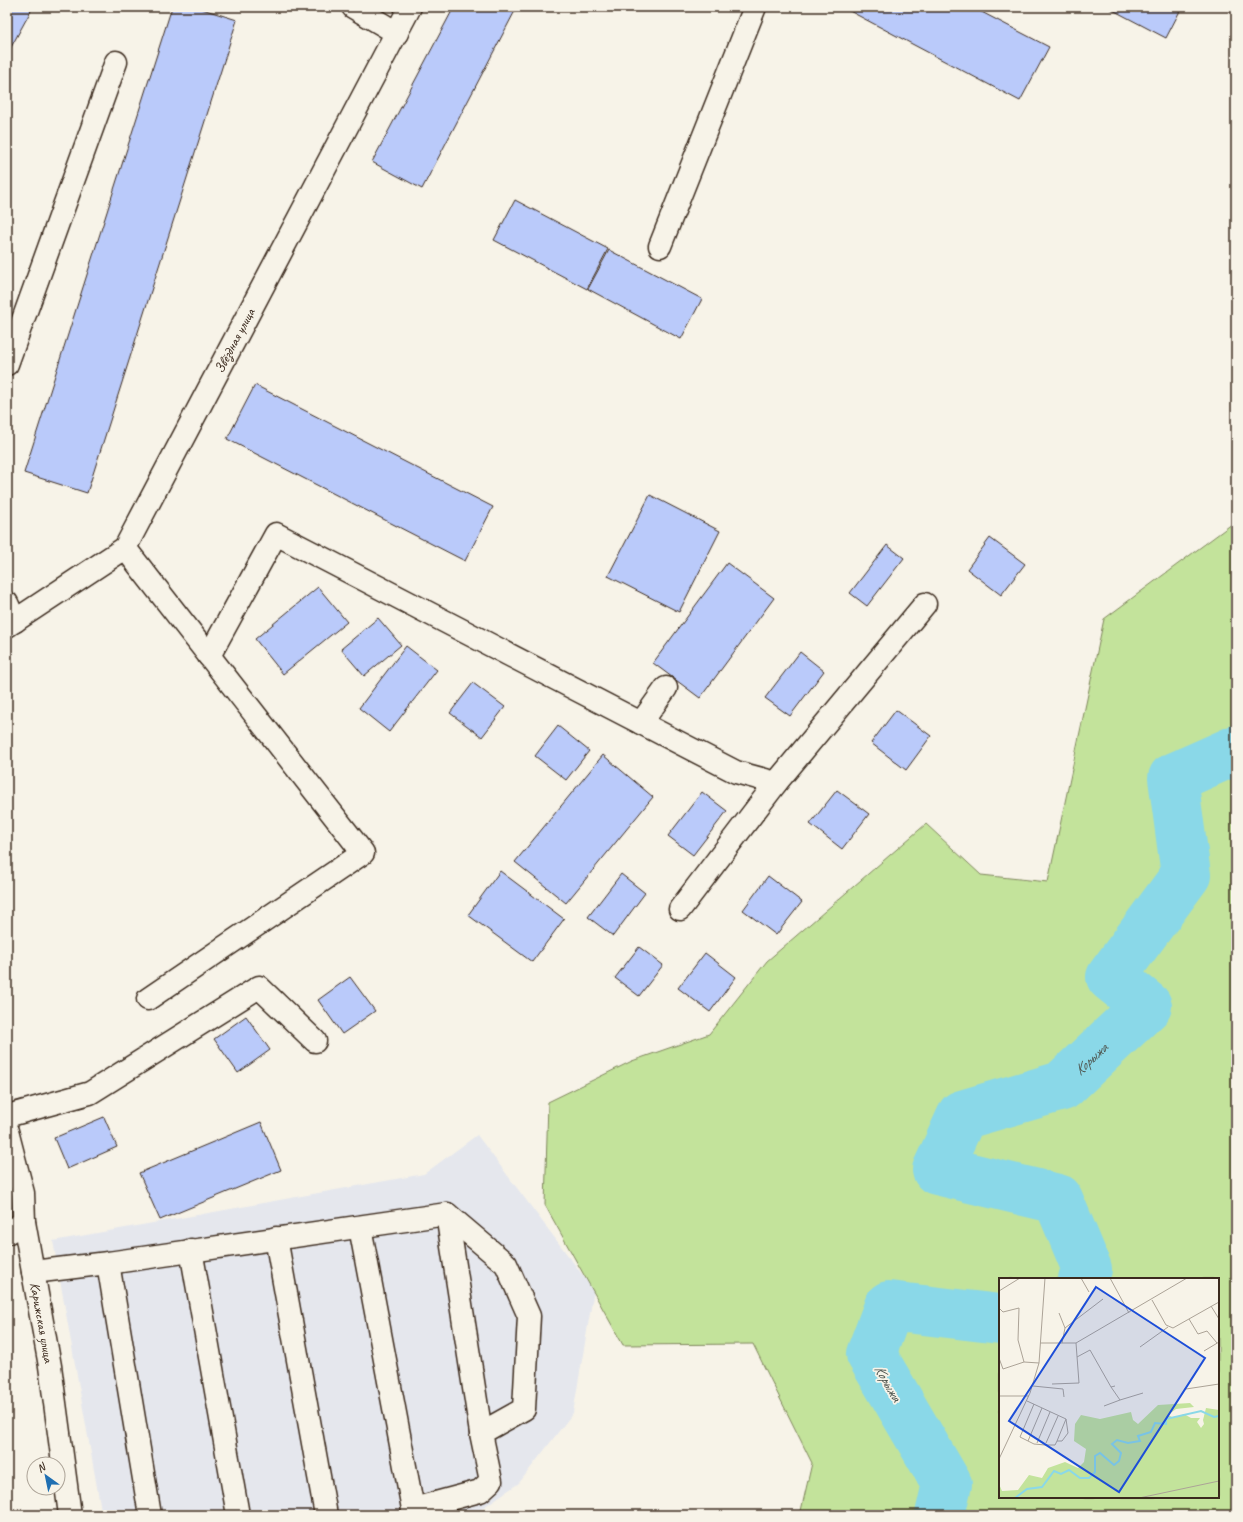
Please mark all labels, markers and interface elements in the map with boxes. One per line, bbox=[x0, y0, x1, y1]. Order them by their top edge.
street label: Звёздная улица bbox=[211, 304, 259, 376]
water label: Корыжа bbox=[1070, 1038, 1113, 1080]
inset map bbox=[999, 1278, 1219, 1498]
street label: Карижская улица bbox=[26, 1281, 57, 1365]
water label: Корыжа bbox=[870, 1362, 906, 1406]
north arrow bbox=[26, 1456, 66, 1496]
text: N bbox=[34, 1459, 49, 1475]

